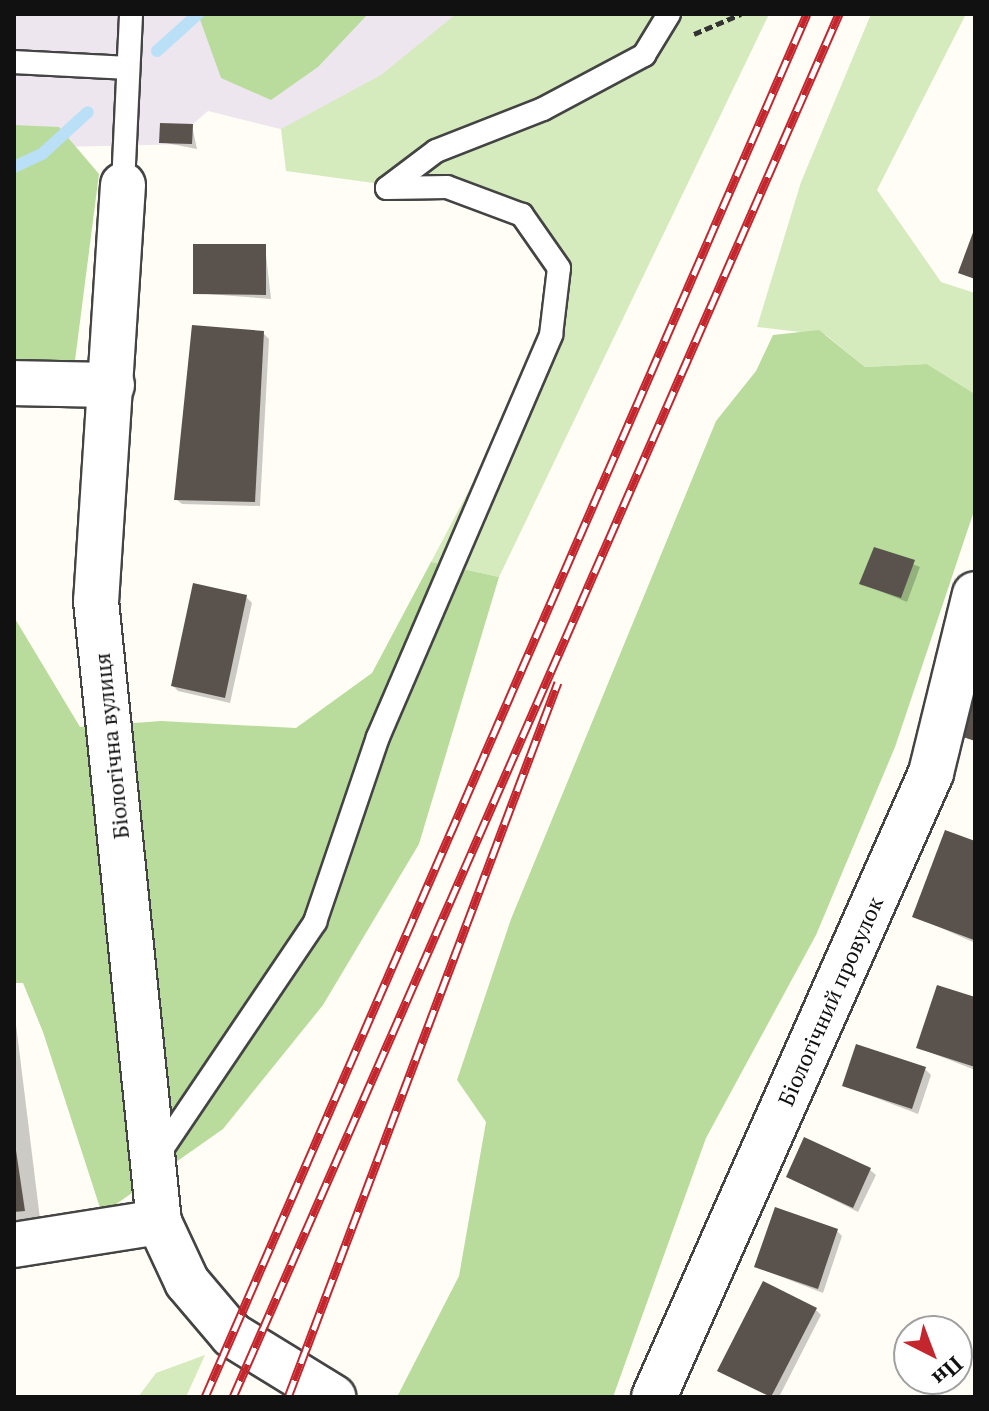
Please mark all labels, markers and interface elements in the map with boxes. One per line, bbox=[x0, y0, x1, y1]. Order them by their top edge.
street label: Біологічна вулиця bbox=[88, 652, 134, 840]
street label: Біологічний провулок bbox=[772, 892, 888, 1110]
north arrow bbox=[893, 1315, 973, 1395]
text: Пн bbox=[927, 1350, 969, 1393]

